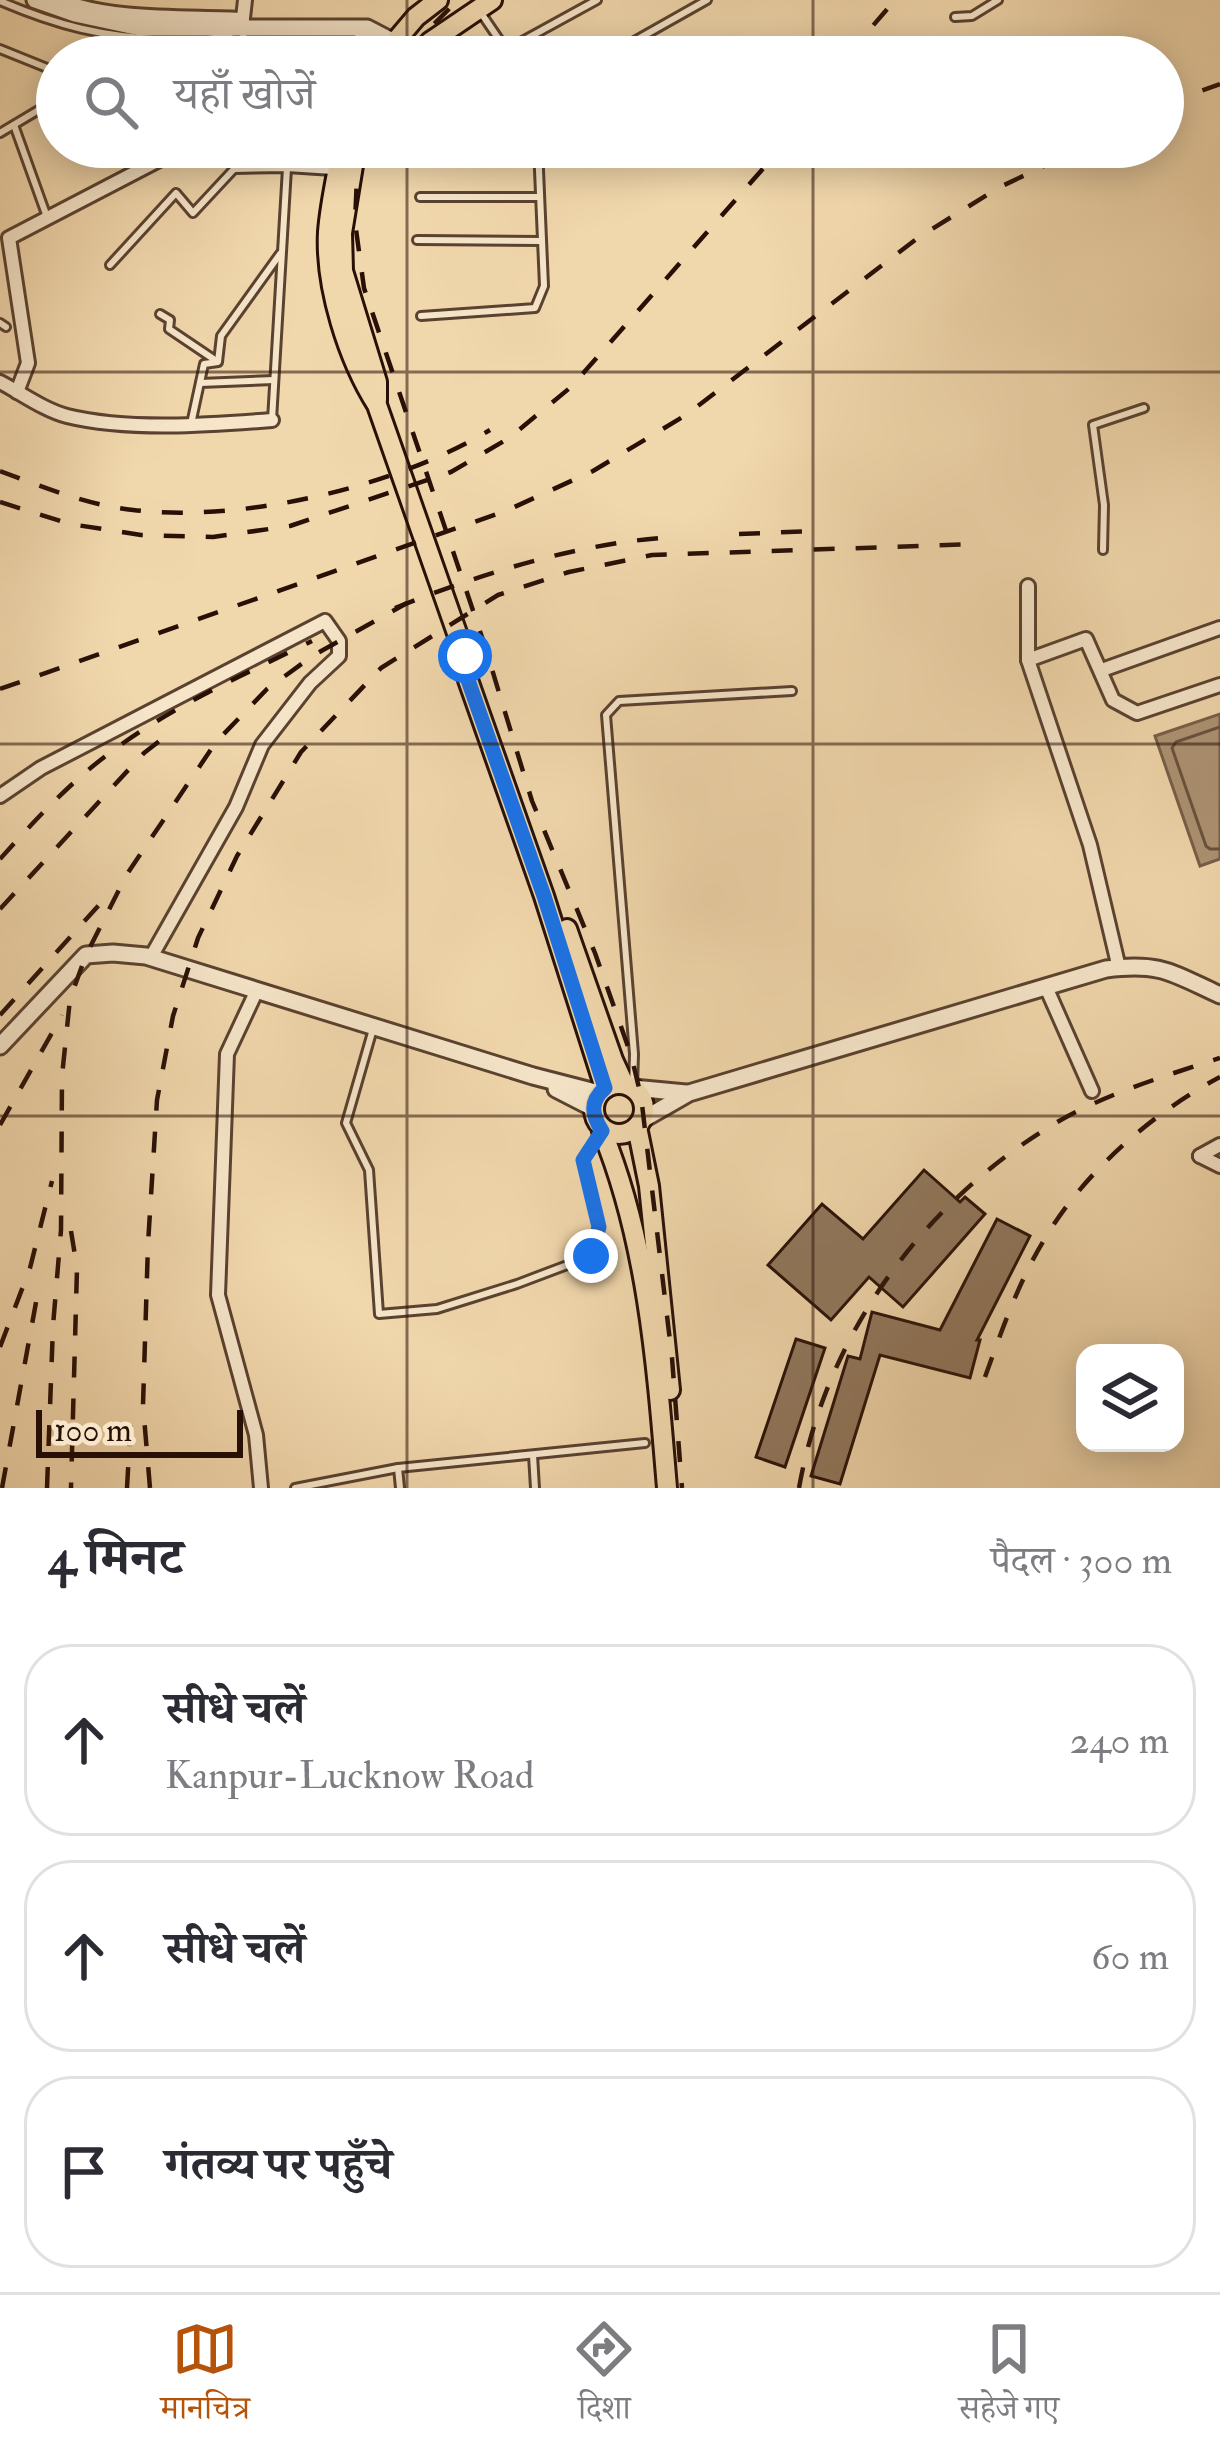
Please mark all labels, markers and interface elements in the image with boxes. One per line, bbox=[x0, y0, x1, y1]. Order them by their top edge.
search box bbox=[36, 36, 1184, 168]
text: यहाँ खोजें bbox=[174, 67, 315, 123]
icon: search bbox=[78, 69, 144, 135]
route start bbox=[438, 629, 492, 683]
route end bbox=[564, 1229, 618, 1283]
map controls bbox=[1076, 1344, 1184, 1452]
button: layers bbox=[1076, 1344, 1184, 1452]
scale bar bbox=[36, 1404, 243, 1457]
text: 100 m bbox=[54, 1410, 132, 1451]
text: 4 मिनट bbox=[48, 1526, 183, 1590]
text: पैदल · 300 m bbox=[991, 1536, 1172, 1585]
text: सीधे चलें bbox=[165, 1681, 305, 1737]
icon: ahead bbox=[51, 1707, 117, 1773]
text: 240 m bbox=[1070, 1716, 1169, 1765]
text: Kanpur-Lucknow Road bbox=[165, 1751, 534, 1800]
text: सीधे चलें bbox=[165, 1921, 305, 1977]
icon: ahead bbox=[51, 1923, 117, 1989]
text: 60 m bbox=[1091, 1932, 1169, 1981]
text: गंतव्य पर पहुँचे bbox=[165, 2137, 392, 2193]
icon: arrive bbox=[51, 2139, 117, 2205]
tab: मानचित्र bbox=[161, 2316, 250, 2440]
tab: दिशा bbox=[571, 2316, 637, 2440]
tab: सहेजे गए bbox=[959, 2316, 1059, 2440]

